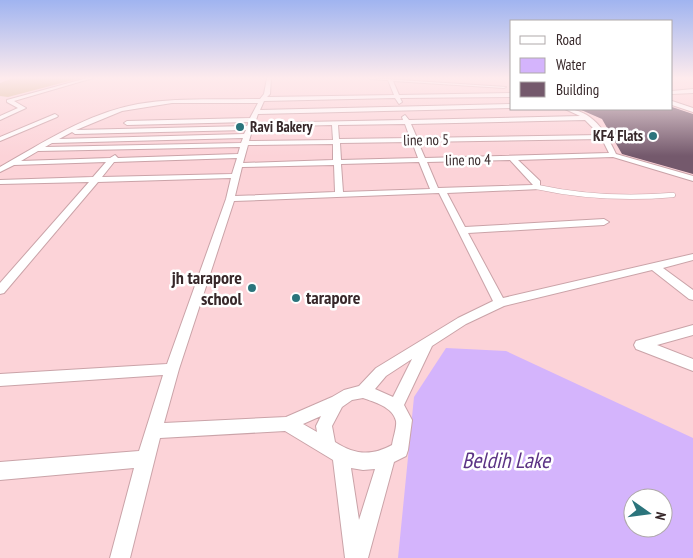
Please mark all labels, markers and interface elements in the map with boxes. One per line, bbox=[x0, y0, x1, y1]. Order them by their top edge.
legend bbox=[510, 20, 673, 110]
text: Road bbox=[556, 30, 582, 49]
text: Water bbox=[556, 55, 587, 74]
text: Building bbox=[556, 80, 599, 99]
place label: Ravi Bakery bbox=[250, 117, 314, 136]
marker: Ravi Bakery bbox=[234, 121, 246, 133]
place label: KF4 Flats bbox=[593, 126, 643, 145]
street label: line no 5 bbox=[403, 130, 449, 149]
marker: KF4 Flats bbox=[647, 130, 659, 142]
street label: line no 4 bbox=[445, 150, 491, 169]
place label: jh tarapore school bbox=[171, 266, 243, 310]
marker: jh tarapore school bbox=[246, 282, 258, 294]
place label: tarapore bbox=[306, 286, 361, 309]
marker: tarapore bbox=[290, 292, 302, 304]
water label: Beldih Lake bbox=[462, 446, 552, 474]
north arrow bbox=[623, 488, 673, 538]
text: N bbox=[651, 510, 670, 522]

